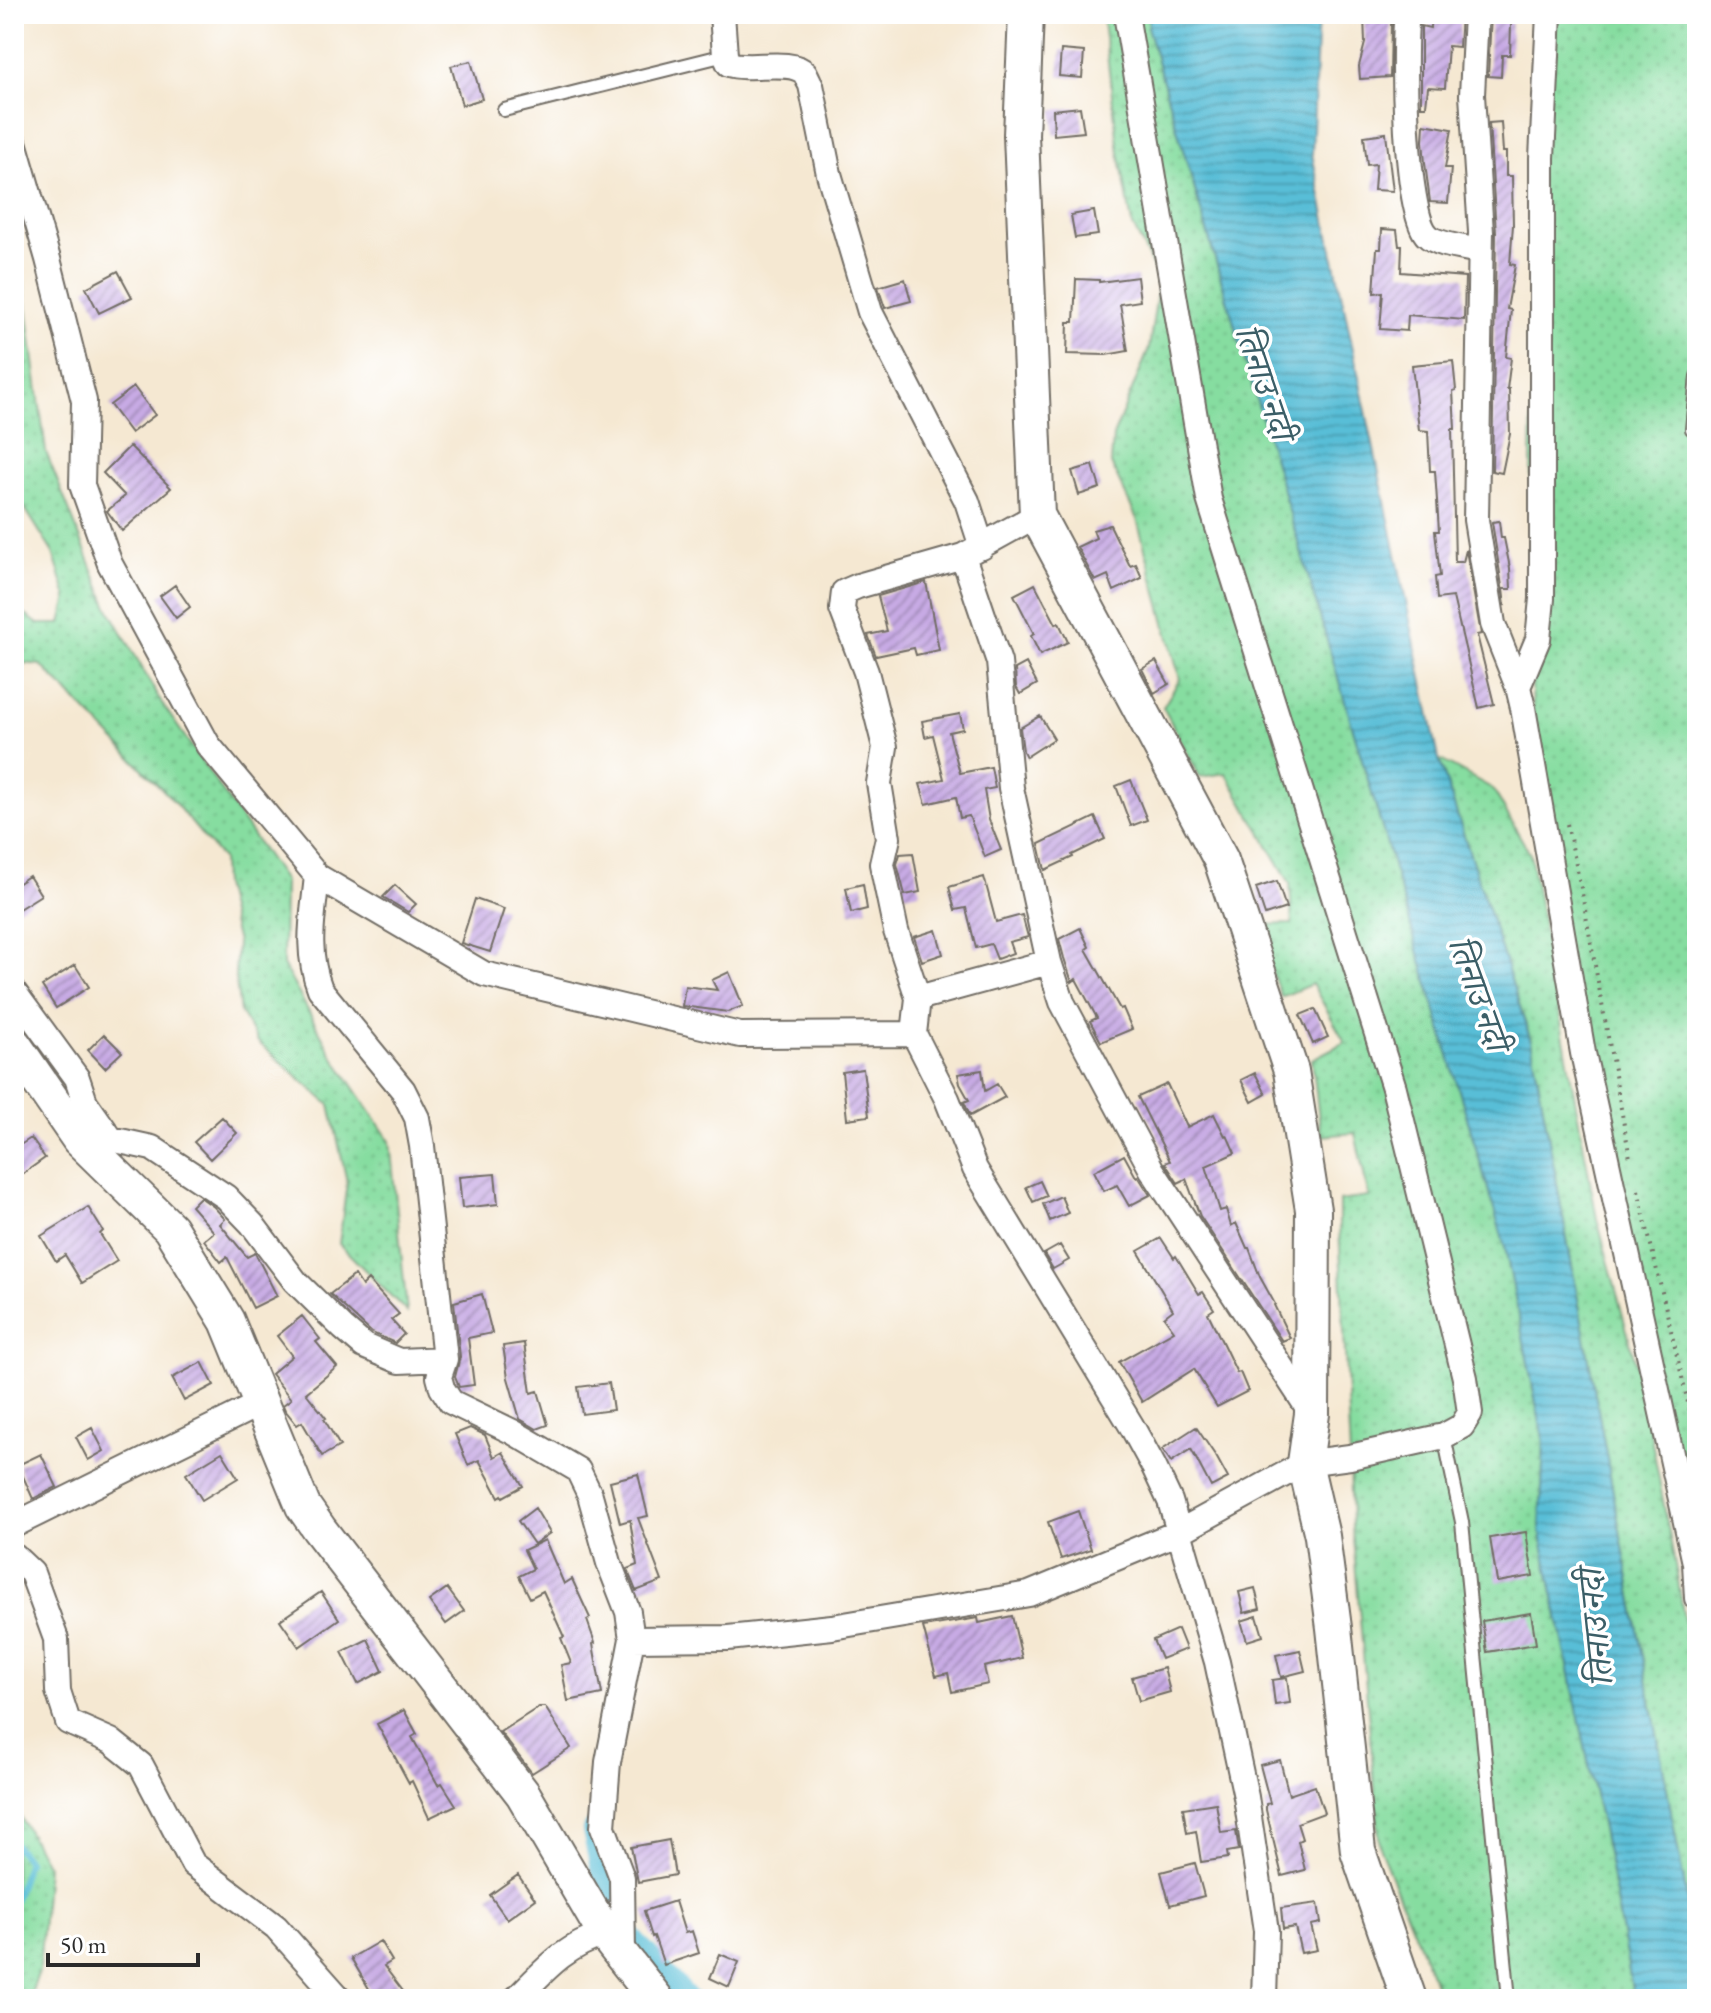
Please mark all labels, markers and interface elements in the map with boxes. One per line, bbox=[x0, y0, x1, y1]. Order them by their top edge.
water label: तिनाउ नदी bbox=[1225, 319, 1307, 451]
water label: तिनाउ नदी bbox=[1438, 930, 1522, 1062]
water label: तिनाउ नदी bbox=[1566, 1561, 1623, 1689]
scale bar bbox=[48, 1917, 198, 1967]
text: 50 m bbox=[60, 1929, 107, 1960]

